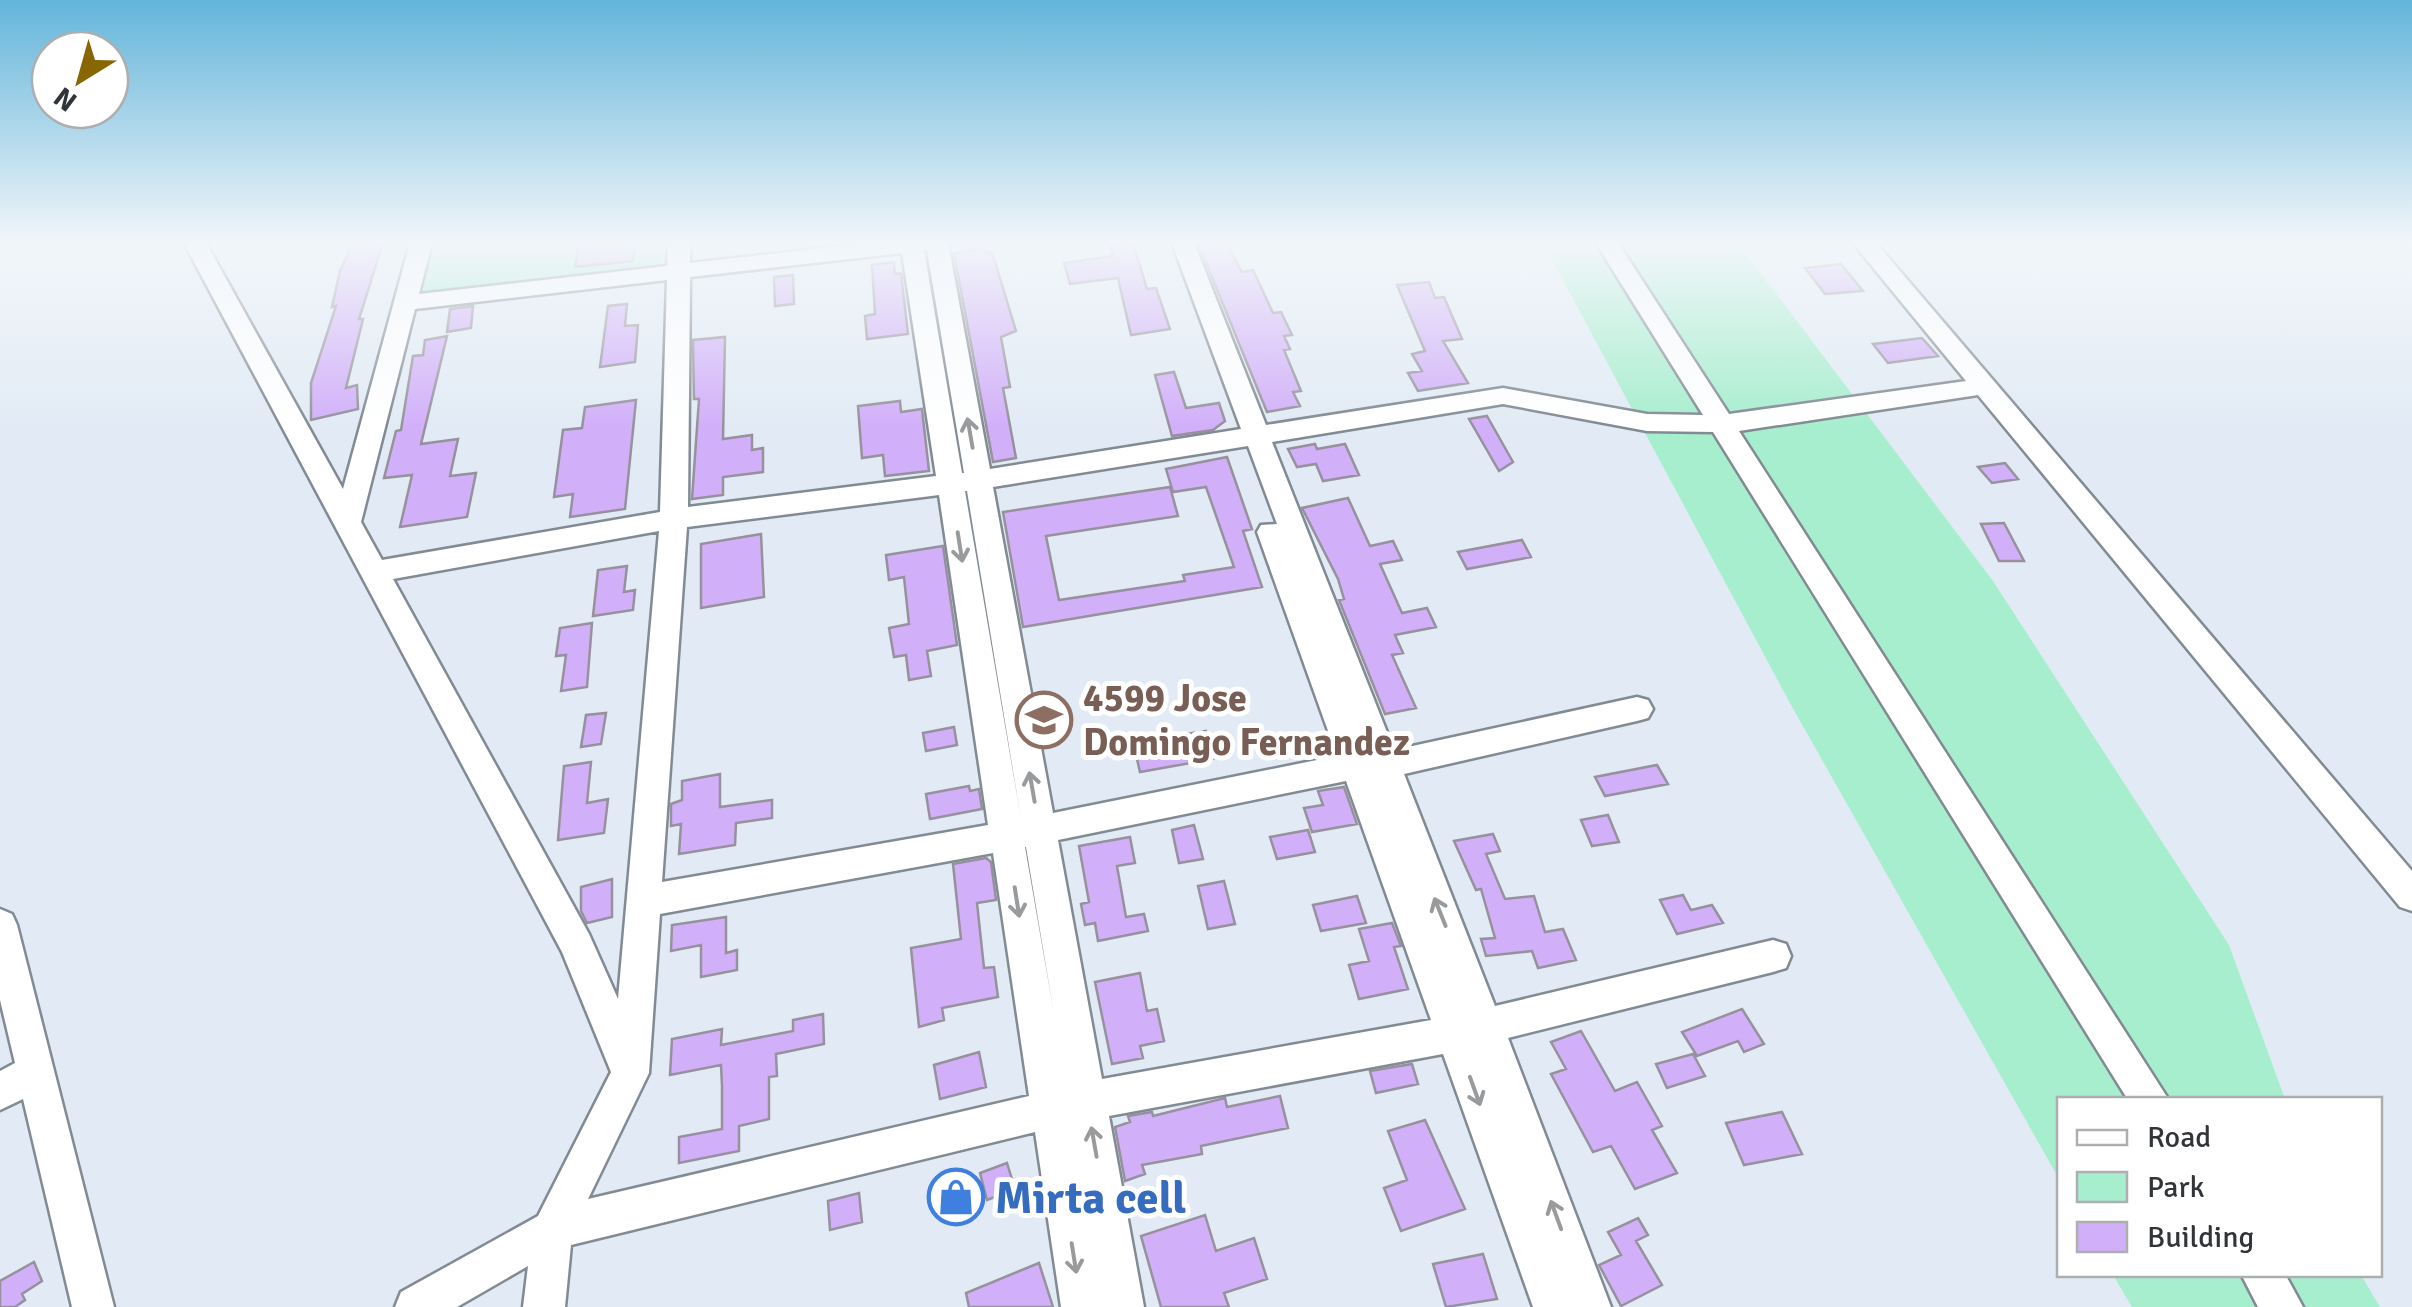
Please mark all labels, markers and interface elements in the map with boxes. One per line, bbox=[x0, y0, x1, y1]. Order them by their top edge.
north arrow bbox=[30, 30, 130, 130]
text: N bbox=[48, 80, 84, 119]
one-way arrow bbox=[960, 417, 979, 449]
one-way arrow bbox=[952, 530, 970, 562]
place label: 4599 Jose Domingo Fernandez bbox=[1083, 675, 1410, 766]
school or university icon: 4599 Jose Domingo Fernandez bbox=[1014, 690, 1074, 750]
one-way arrow bbox=[1022, 772, 1041, 804]
one-way arrow bbox=[1008, 885, 1027, 918]
one-way arrow bbox=[1430, 897, 1448, 928]
one-way arrow bbox=[1467, 1074, 1485, 1105]
legend bbox=[2057, 1097, 2382, 1277]
text: Road bbox=[2147, 1119, 2211, 1156]
one-way arrow bbox=[1084, 1126, 1103, 1159]
shop icon: Mirta cell bbox=[926, 1167, 986, 1227]
text: Park bbox=[2147, 1169, 2205, 1206]
place label: Mirta cell bbox=[995, 1171, 1186, 1226]
one-way arrow bbox=[1546, 1201, 1564, 1232]
text: Building bbox=[2147, 1219, 2254, 1256]
one-way arrow bbox=[1065, 1241, 1084, 1273]

